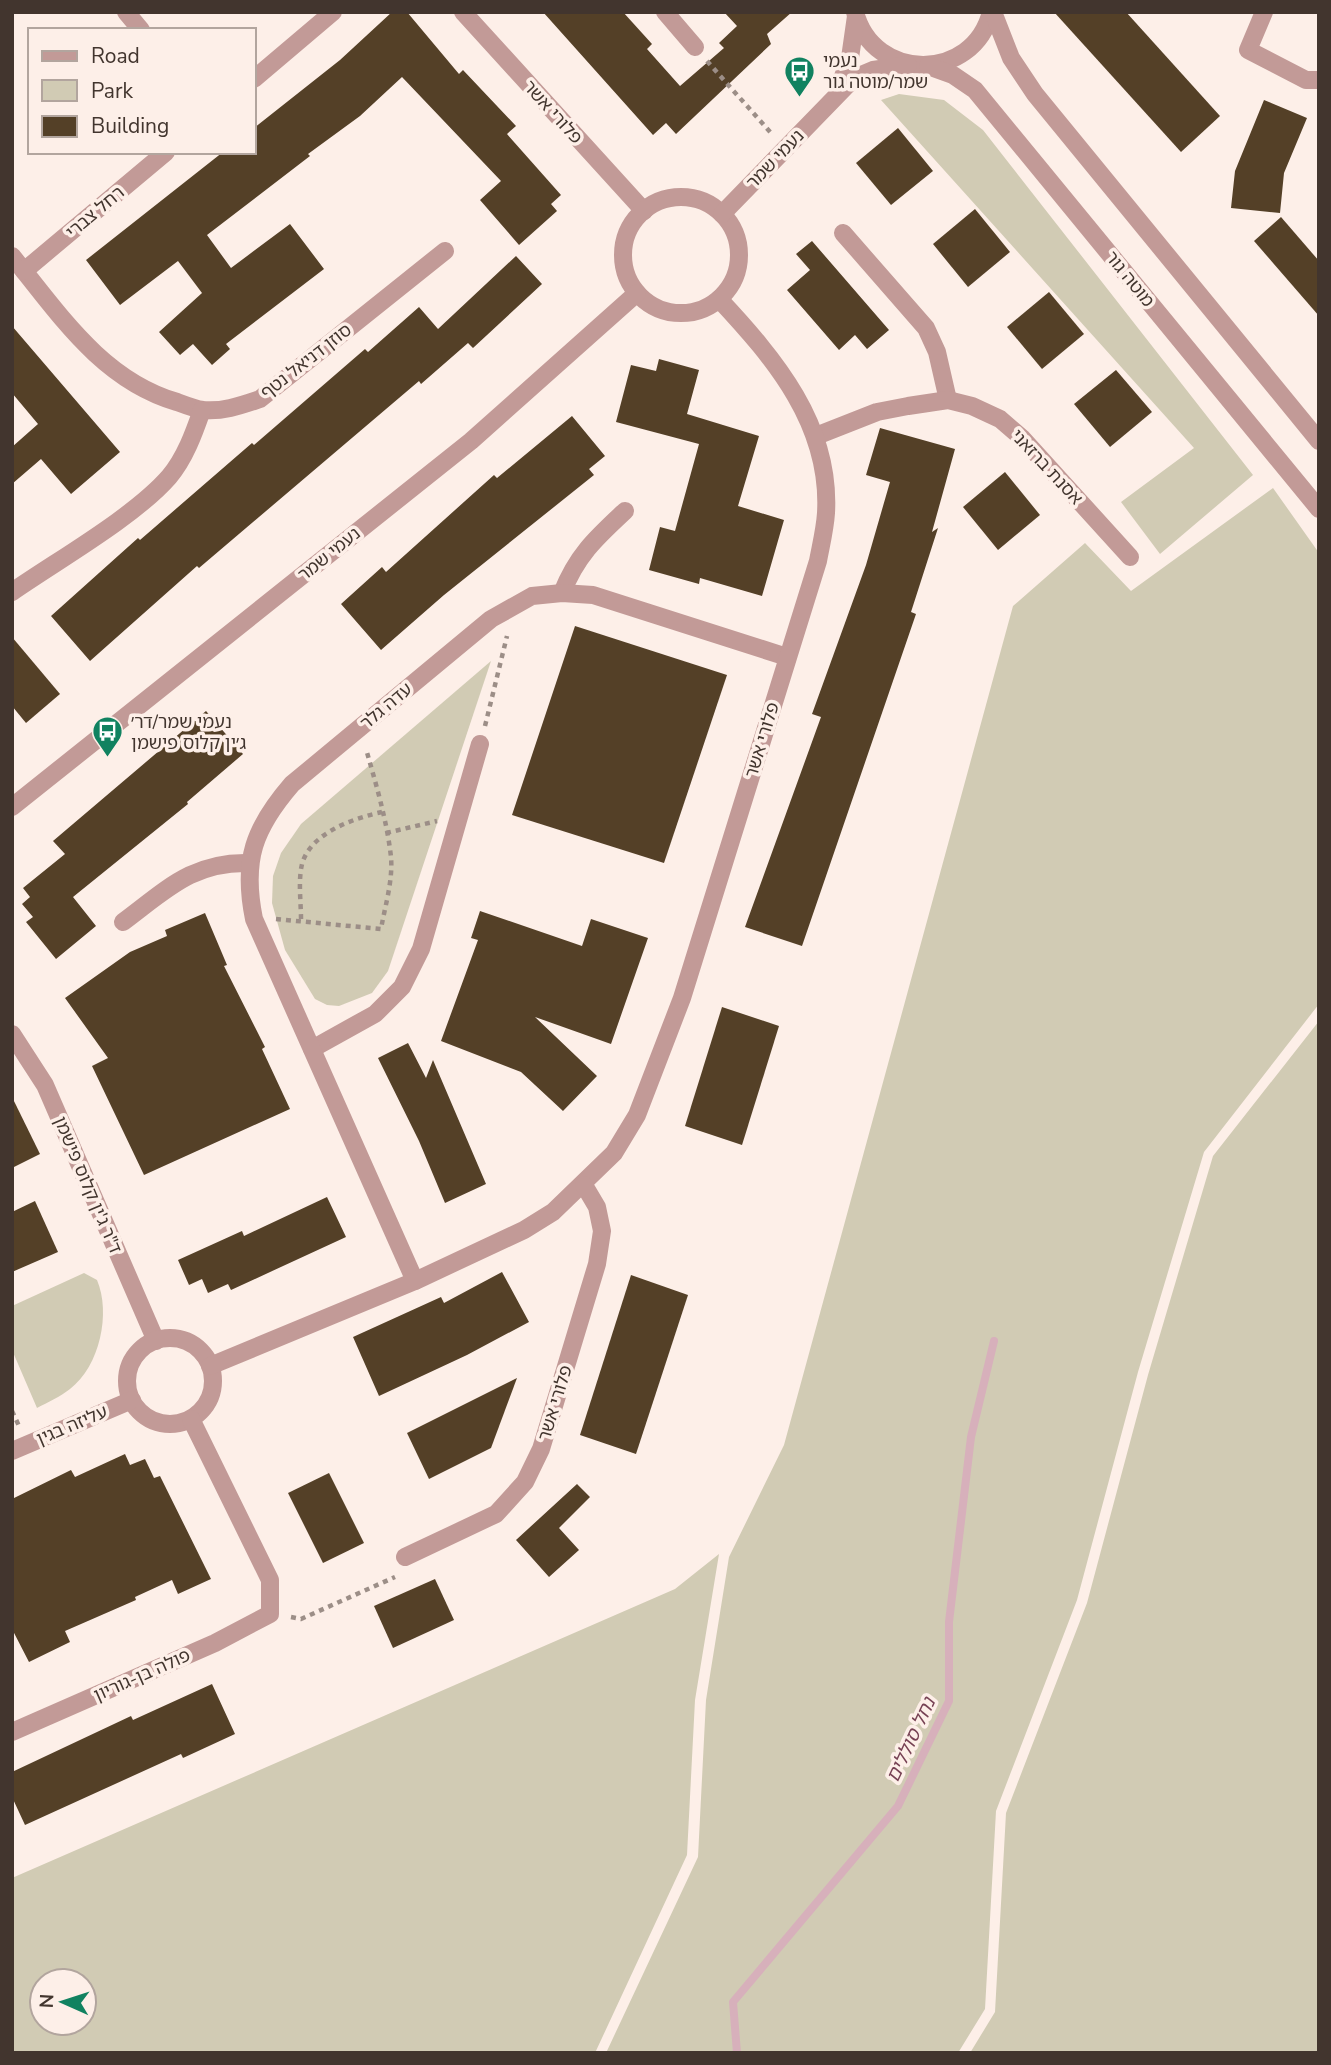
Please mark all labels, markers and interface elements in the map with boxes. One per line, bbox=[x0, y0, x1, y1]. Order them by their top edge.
legend bbox=[28, 28, 256, 154]
text: Road bbox=[91, 42, 140, 70]
place label: נעמי שמר/מוטה גור bbox=[823, 49, 928, 94]
bus stop icon: נעמי שמר/מוטה גור bbox=[783, 54, 817, 98]
street label: פלורי אשר bbox=[518, 75, 588, 149]
text: Park bbox=[91, 77, 133, 105]
text: Building bbox=[91, 112, 169, 140]
street label: נעמי שמר bbox=[741, 124, 809, 194]
street label: רחל צברי bbox=[61, 180, 129, 244]
street label: מוטה גור bbox=[1100, 246, 1160, 312]
street label: סוזן דניאל נטף bbox=[256, 318, 356, 404]
street label: אסנת ברזאני bbox=[1006, 424, 1088, 510]
street label: נעמי שמר bbox=[293, 521, 365, 587]
street label: עדה גלר bbox=[355, 677, 417, 735]
street label: פלורי אשר bbox=[739, 699, 785, 781]
place label: נעמי שמר/דר׳ ג׳ין קלוס פישמן bbox=[131, 710, 246, 755]
bus stop icon: נעמי שמר/דר׳ ג׳ין קלוס פישמן bbox=[91, 715, 125, 759]
street label: ד"ר ג'ין קלוס פישמן bbox=[48, 1113, 128, 1257]
street label: פלורי אשר bbox=[532, 1362, 578, 1444]
street label: עליזה בגין bbox=[33, 1399, 111, 1451]
street label: פולה בן-גוריון bbox=[90, 1643, 194, 1707]
water label: נחל סוללים bbox=[880, 1692, 943, 1786]
north arrow bbox=[28, 1967, 98, 2037]
text: N bbox=[34, 1993, 60, 2009]

